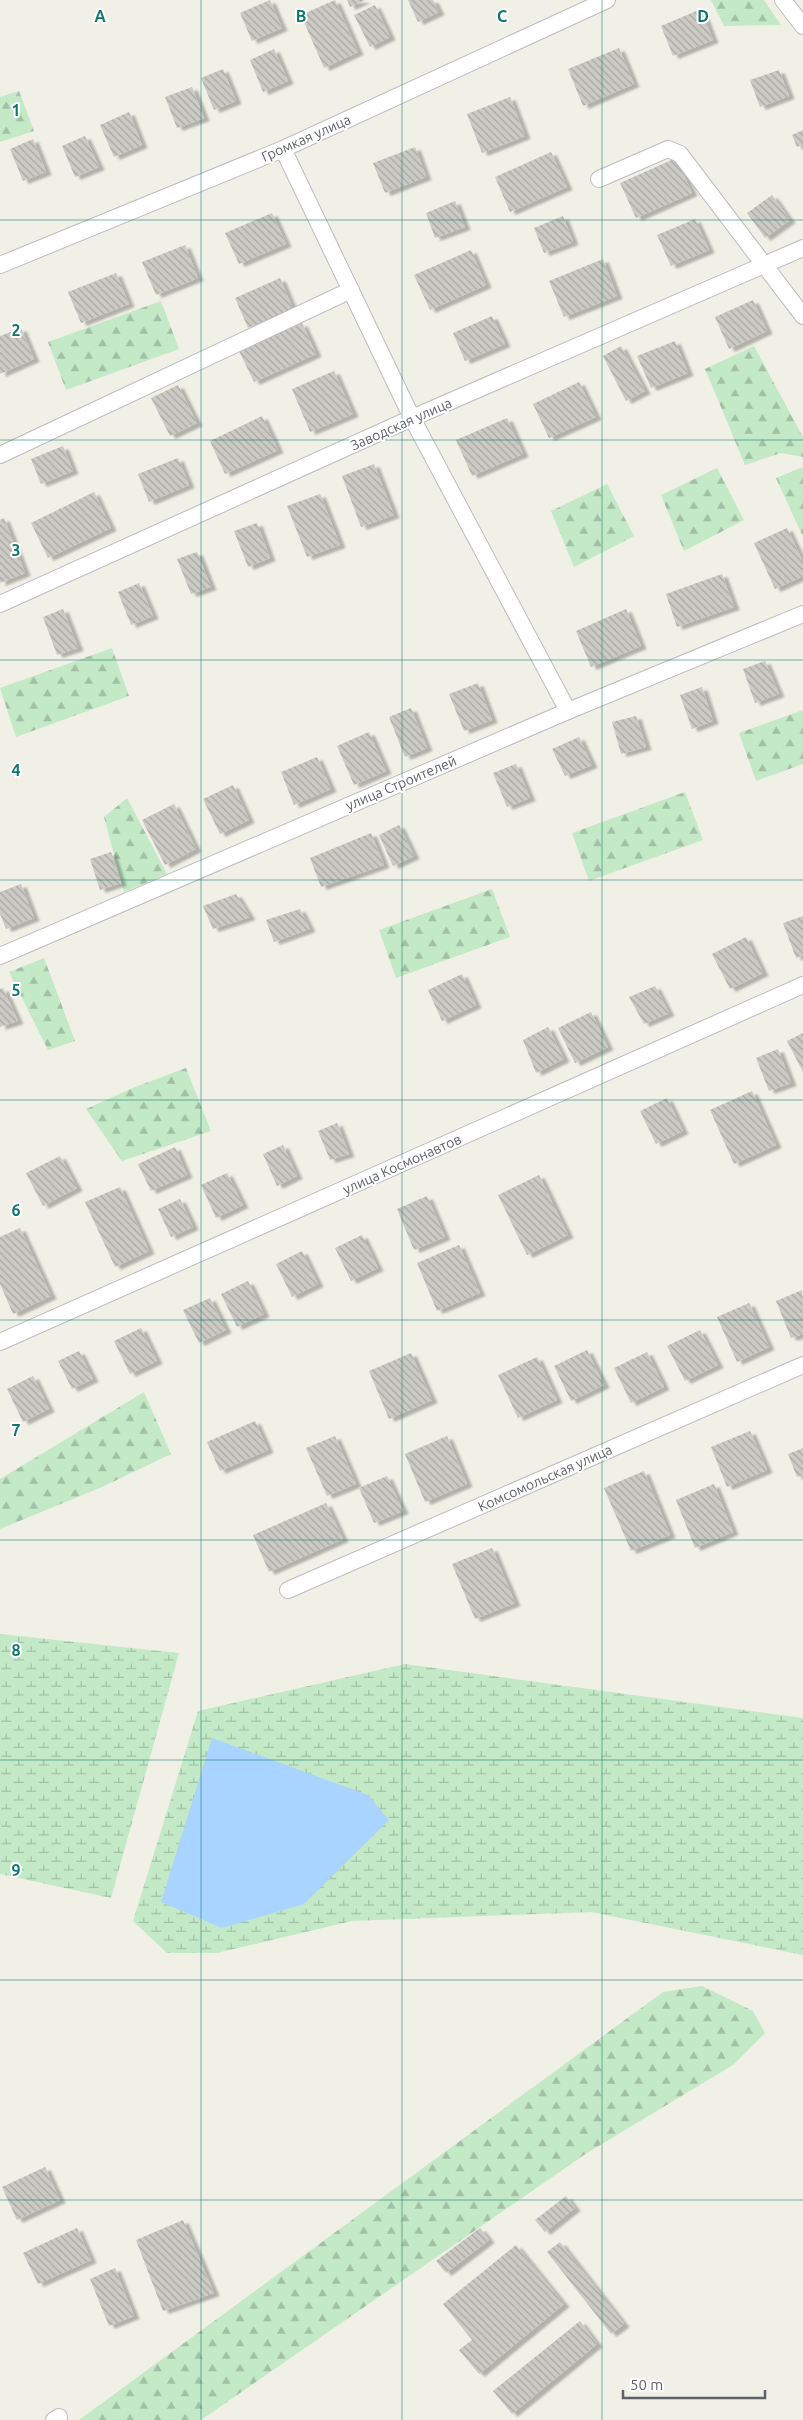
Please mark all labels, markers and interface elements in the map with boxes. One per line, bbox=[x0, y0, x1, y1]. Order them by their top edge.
text: A bbox=[94, 7, 106, 25]
text: B bbox=[296, 7, 306, 25]
text: C bbox=[497, 7, 507, 25]
text: D bbox=[697, 7, 709, 25]
text: 1 bbox=[11, 101, 21, 119]
street label: Громкая улица bbox=[259, 111, 353, 165]
text: 2 bbox=[11, 321, 21, 339]
street label: Заводская улица bbox=[348, 394, 454, 454]
text: 3 bbox=[11, 541, 21, 559]
street label: улица Строителей bbox=[343, 752, 459, 814]
text: 4 bbox=[11, 761, 21, 779]
text: 5 bbox=[11, 981, 21, 999]
street label: улица Космонавтов bbox=[340, 1131, 464, 1197]
text: 6 bbox=[11, 1201, 21, 1219]
text: 7 bbox=[11, 1421, 21, 1439]
street label: Комсомольская улица bbox=[475, 1441, 615, 1515]
text: 8 bbox=[11, 1641, 21, 1659]
text: 9 bbox=[11, 1861, 21, 1879]
scale bar bbox=[623, 2368, 766, 2400]
text: 50 m bbox=[630, 2376, 663, 2393]

